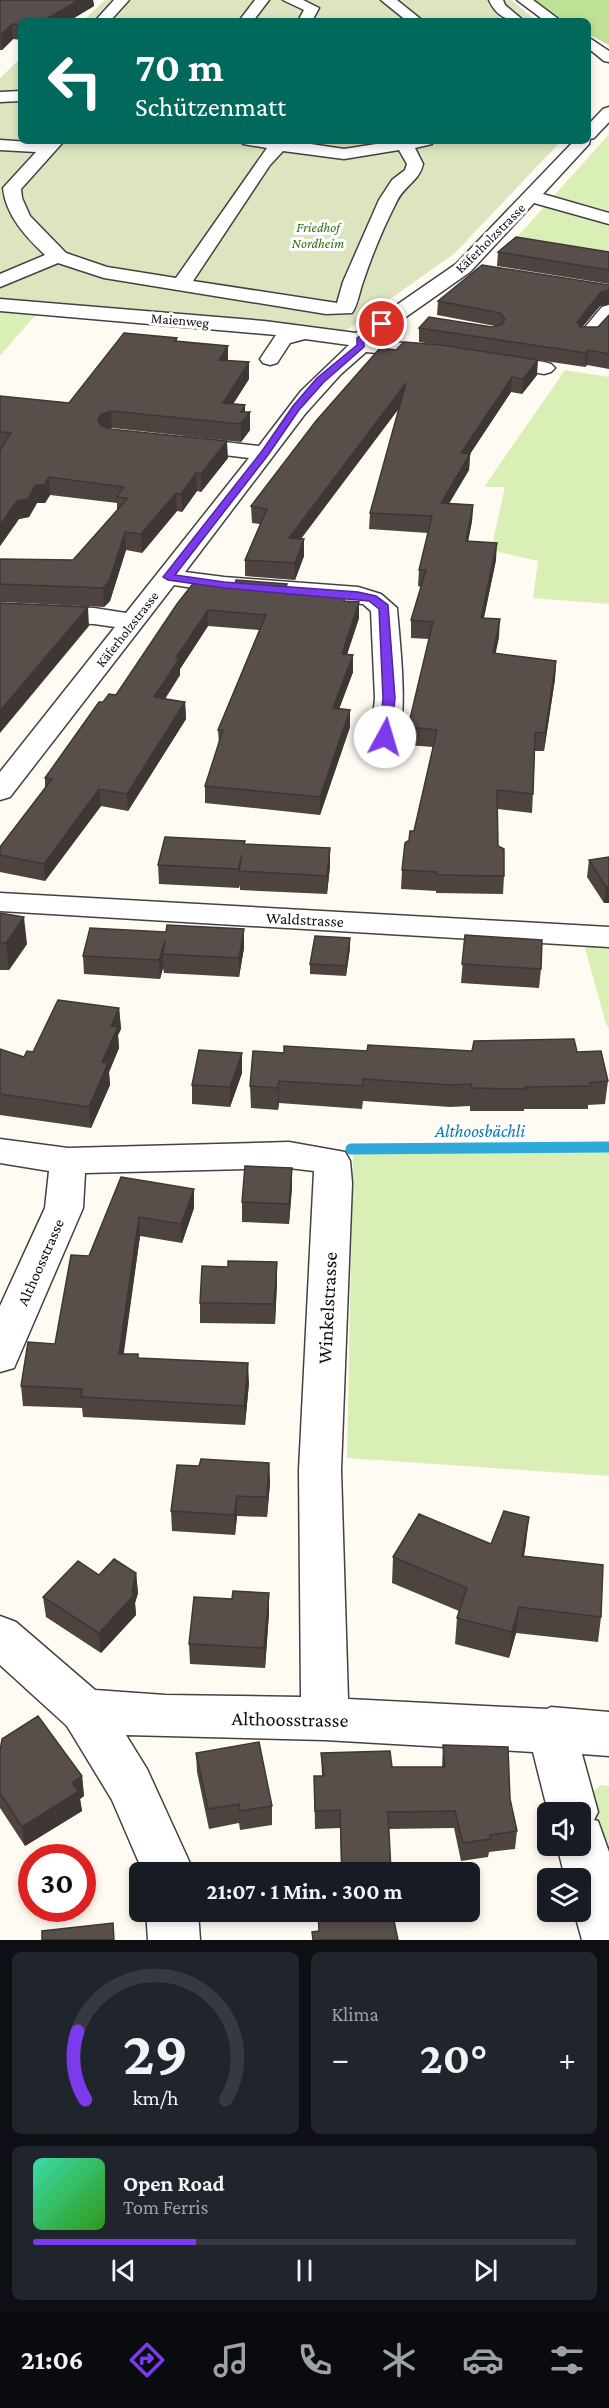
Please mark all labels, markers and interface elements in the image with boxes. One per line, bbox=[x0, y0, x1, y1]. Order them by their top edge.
icon: left bbox=[36, 42, 114, 120]
text: 70 m bbox=[135, 43, 224, 90]
text: Schützenmatt bbox=[135, 92, 286, 122]
street label: Käferholzstrasse bbox=[452, 200, 528, 276]
park label: Friedhof Nordheim bbox=[292, 219, 344, 251]
pin bbox=[356, 298, 407, 349]
icon: arrive bbox=[365, 307, 398, 340]
street label: Maienweg bbox=[150, 309, 210, 331]
street label: Käferholzstrasse bbox=[92, 588, 162, 670]
position arrow bbox=[353, 705, 417, 769]
street label: Waldstrasse bbox=[266, 909, 344, 930]
water label: Althoosbächli bbox=[434, 1121, 525, 1141]
street label: Althoosstrasse bbox=[14, 1216, 67, 1308]
street label: Winkelstrasse bbox=[313, 1251, 341, 1365]
street label: Althoosstrasse bbox=[232, 1707, 349, 1731]
map controls bbox=[537, 1802, 591, 1922]
button: sound bbox=[537, 1802, 591, 1856]
speed limit sign: 30 bbox=[18, 1844, 96, 1922]
button: layers bbox=[537, 1868, 591, 1922]
text: 21:07 · 1 Min. · 300 m bbox=[207, 1879, 402, 1904]
text: Klima bbox=[332, 2003, 379, 2025]
text: 29 bbox=[122, 2018, 188, 2087]
text: 20° bbox=[420, 2033, 488, 2083]
text: − bbox=[332, 2040, 349, 2077]
text: + bbox=[559, 2040, 576, 2077]
text: km/h bbox=[132, 2086, 179, 2110]
text: Open Road bbox=[123, 2171, 225, 2196]
text: Tom Ferris bbox=[123, 2196, 208, 2218]
icon: previous bbox=[107, 2254, 140, 2287]
icon: pause bbox=[288, 2254, 321, 2287]
icon: next bbox=[469, 2254, 502, 2287]
icon: directions bbox=[126, 2339, 168, 2381]
icon: music bbox=[210, 2339, 252, 2381]
icon: phone bbox=[294, 2339, 336, 2381]
icon: climate bbox=[378, 2339, 420, 2381]
icon: car bbox=[462, 2339, 504, 2381]
icon: filters bbox=[546, 2339, 588, 2381]
text: 21:06 bbox=[21, 2345, 84, 2375]

